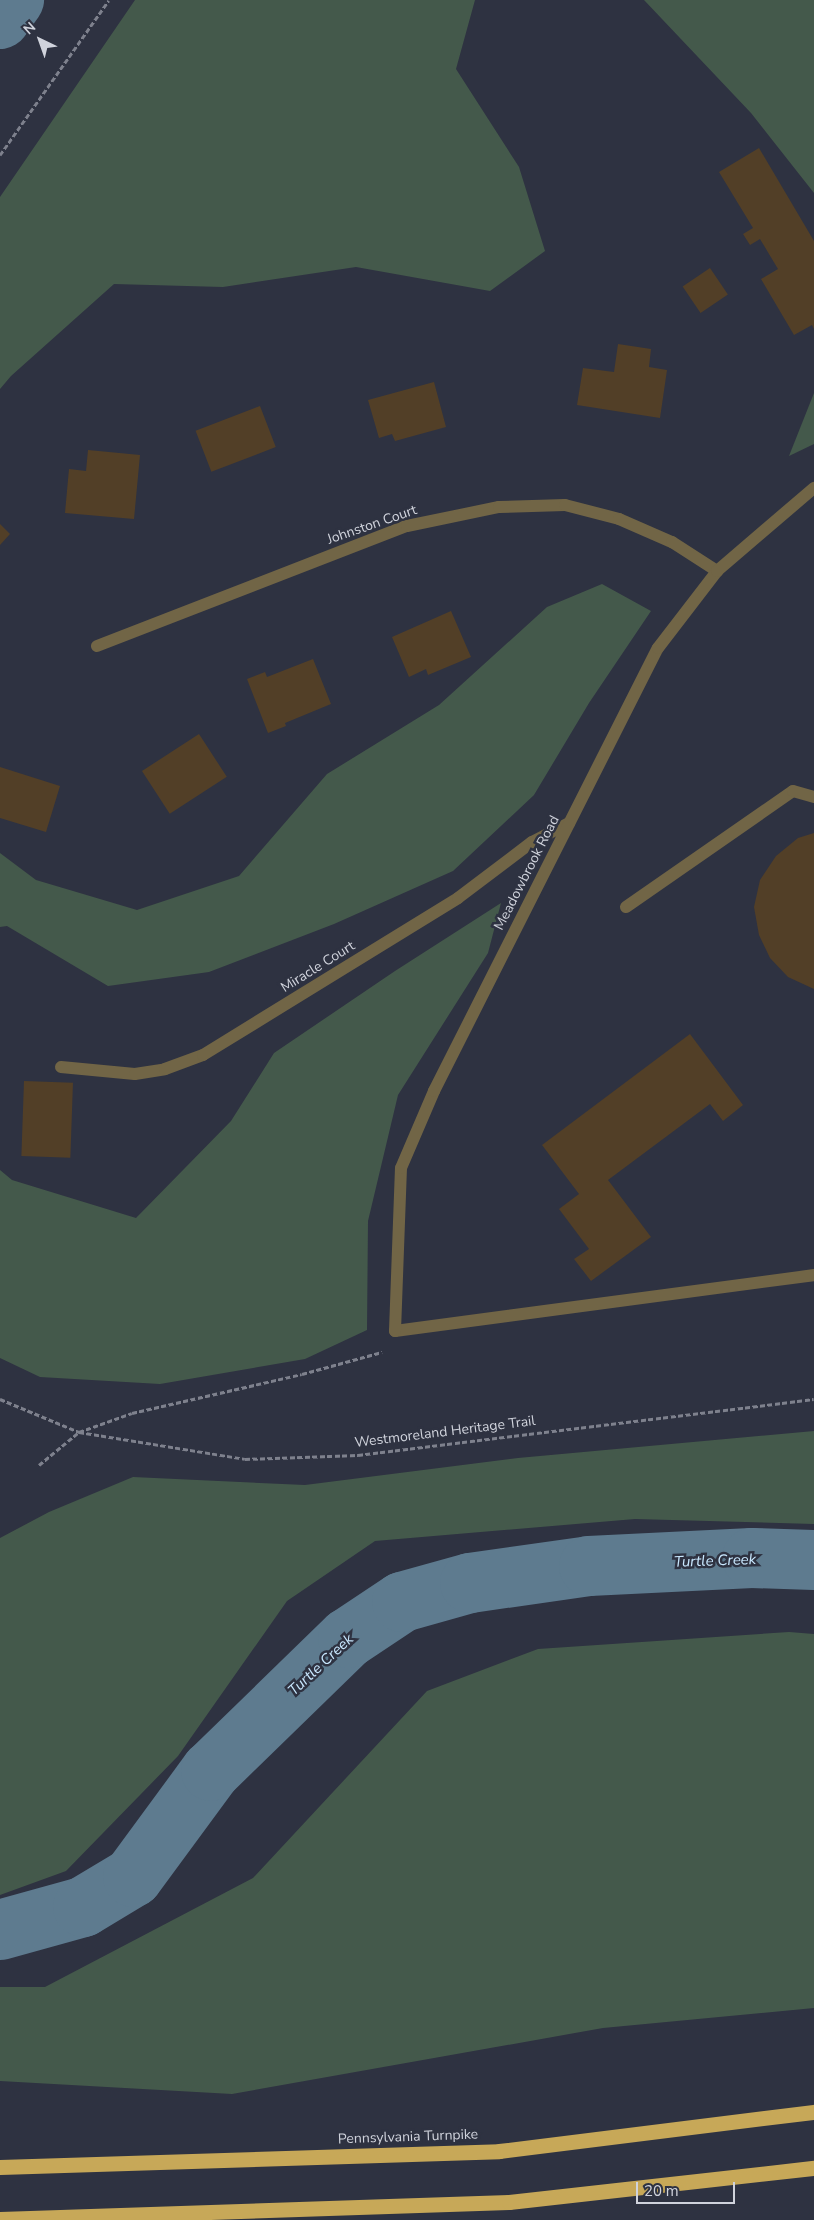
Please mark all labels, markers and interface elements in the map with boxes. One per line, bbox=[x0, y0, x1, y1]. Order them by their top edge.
north arrow bbox=[15, 15, 65, 65]
text: N bbox=[19, 18, 40, 39]
street label: Johnston Court bbox=[325, 502, 419, 548]
street label: Meadowbrook Road bbox=[491, 813, 563, 933]
street label: Miracle Court bbox=[278, 938, 358, 996]
street label: Westmoreland Heritage Trail bbox=[354, 1413, 536, 1451]
water label: Turtle Creek bbox=[674, 1551, 756, 1571]
water label: Turtle Creek bbox=[285, 1630, 357, 1700]
street label: Pennsylvania Turnpike bbox=[338, 2126, 478, 2148]
scale bar bbox=[639, 2172, 738, 2204]
text: 20 m bbox=[644, 2181, 679, 2201]

